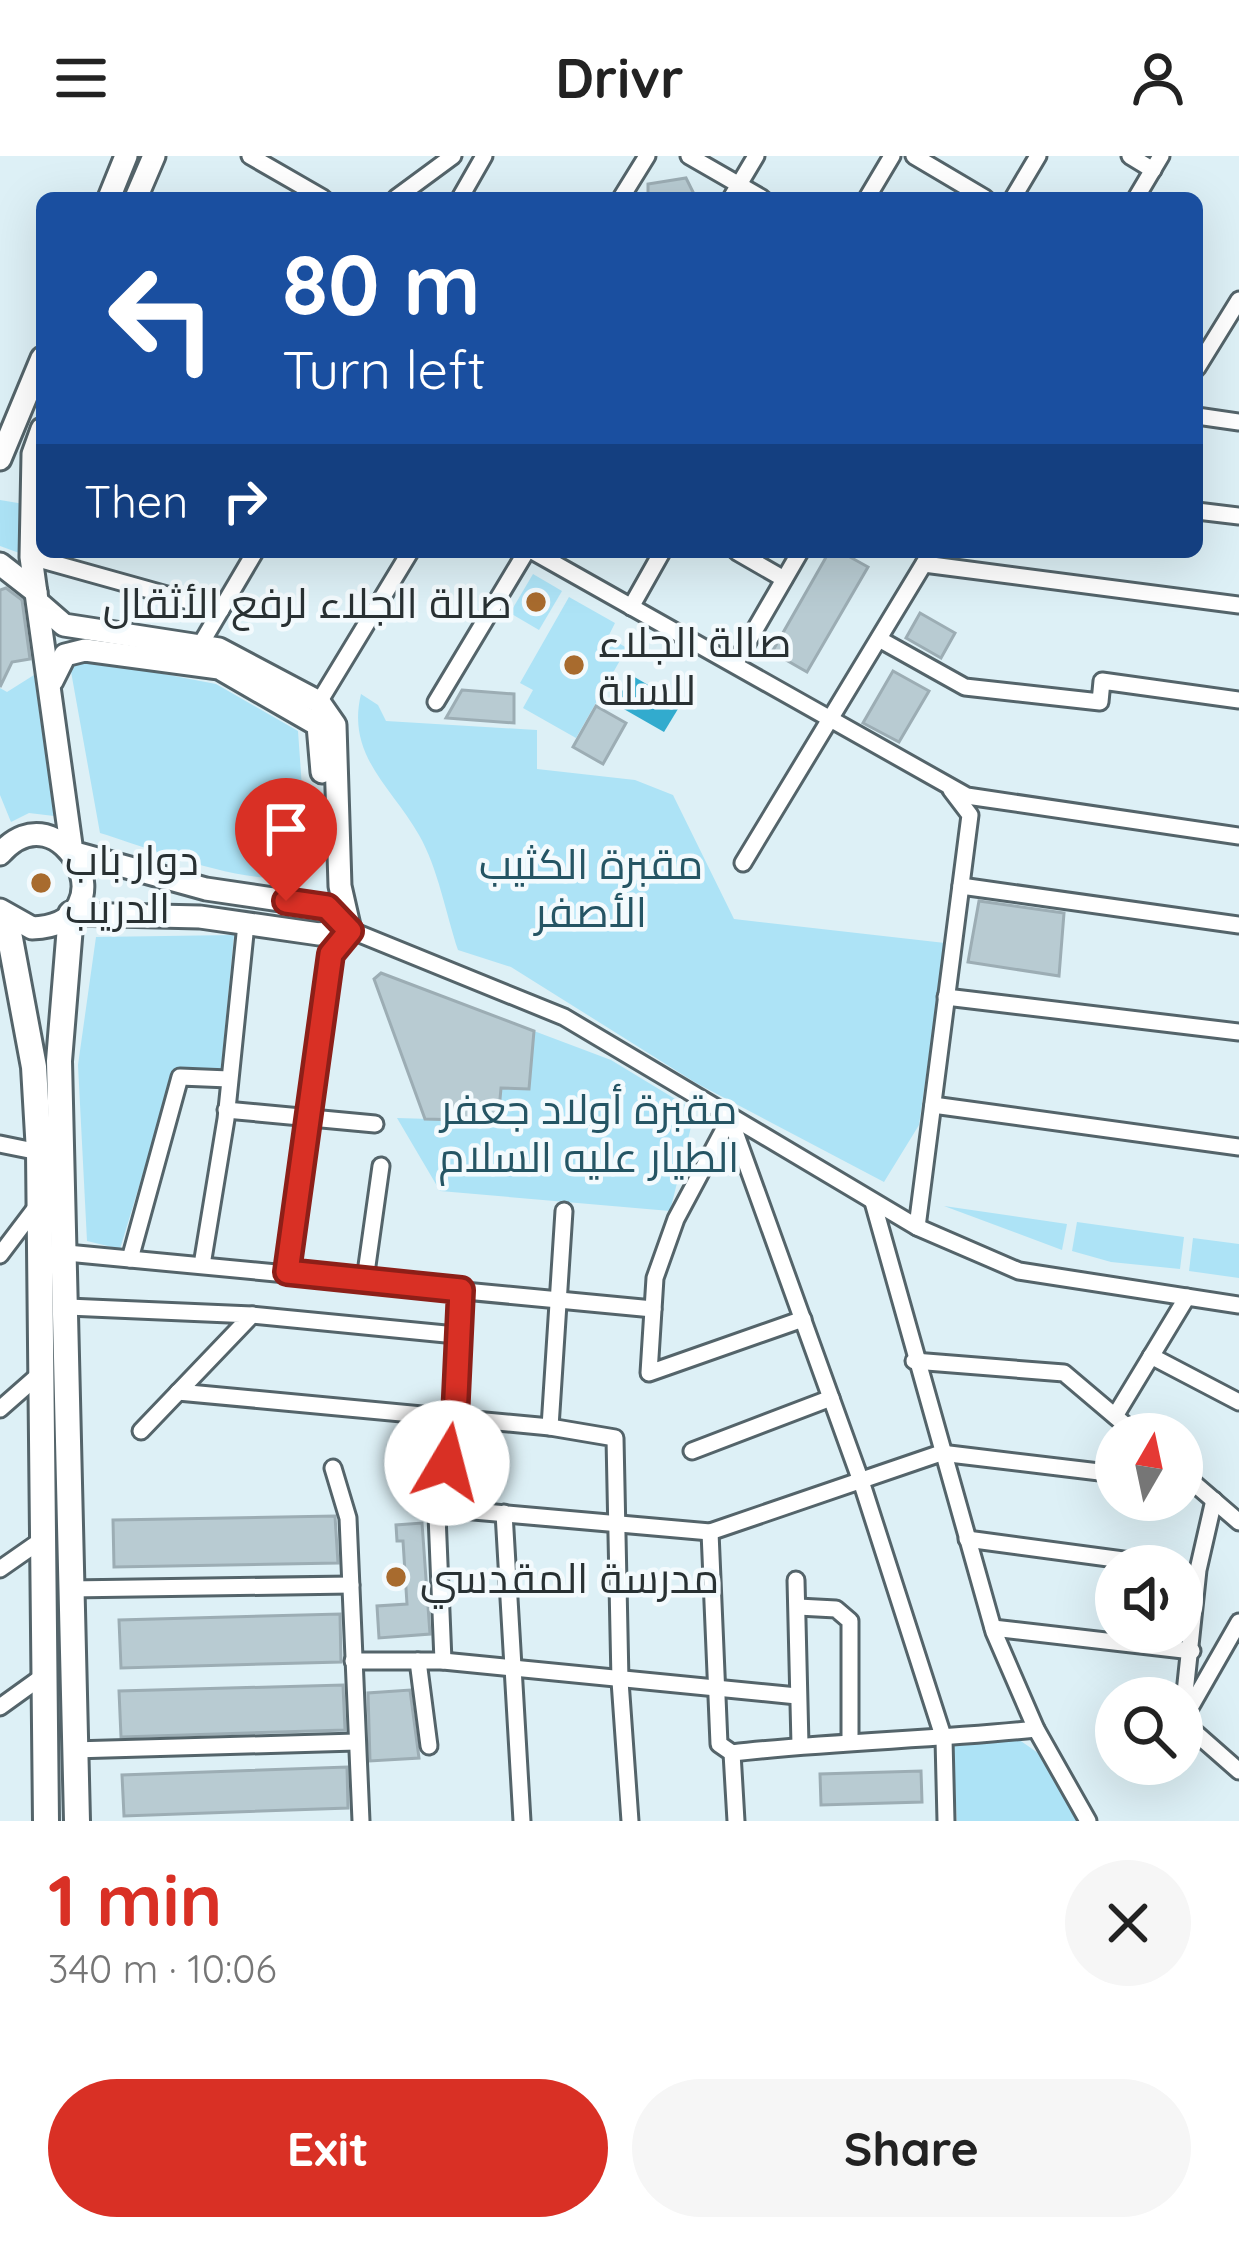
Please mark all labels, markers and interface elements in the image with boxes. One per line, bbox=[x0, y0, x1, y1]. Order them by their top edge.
text: Drivr bbox=[555, 44, 684, 112]
icon: menu bbox=[48, 45, 114, 111]
icon: person bbox=[1125, 45, 1191, 111]
text: 80 m bbox=[282, 231, 481, 336]
icon: left bbox=[84, 240, 240, 396]
text: Turn left bbox=[282, 335, 486, 403]
icon: right bbox=[212, 468, 278, 534]
text: Then bbox=[84, 473, 188, 529]
place label: صالة الجلاء لرفع الأثقال bbox=[103, 576, 512, 631]
marker: صالة الجلاء لرفع الأثقال bbox=[523, 589, 549, 615]
place label: صالة الجلاء للسلة bbox=[598, 615, 791, 716]
marker: صالة الجلاء للسلة bbox=[561, 652, 587, 678]
pin bbox=[235, 778, 337, 901]
icon: arrive bbox=[253, 796, 319, 862]
place label: دوار باب الدريب bbox=[65, 833, 199, 934]
park label: مقبرة الكثيب الأصفر bbox=[479, 837, 703, 938]
marker: دوار باب الدريب bbox=[28, 870, 54, 896]
park label: مقبرة أولاد جعفر الطيار عليه السلام bbox=[438, 1082, 739, 1186]
position arrow bbox=[384, 1400, 510, 1526]
north arrow bbox=[1095, 1413, 1203, 1521]
map controls bbox=[1095, 1413, 1203, 1785]
button: sound bbox=[1095, 1545, 1203, 1653]
place label: مدرسة المقدسي bbox=[420, 1551, 719, 1609]
marker: مدرسة المقدسي bbox=[383, 1564, 409, 1590]
button: search bbox=[1095, 1677, 1203, 1785]
text: 1 min bbox=[48, 1854, 222, 1944]
button: close bbox=[1065, 1860, 1191, 1986]
text: 340 m · 10:06 bbox=[48, 1944, 276, 1993]
button: Exit bbox=[48, 2079, 608, 2217]
button: Share bbox=[632, 2079, 1191, 2217]

